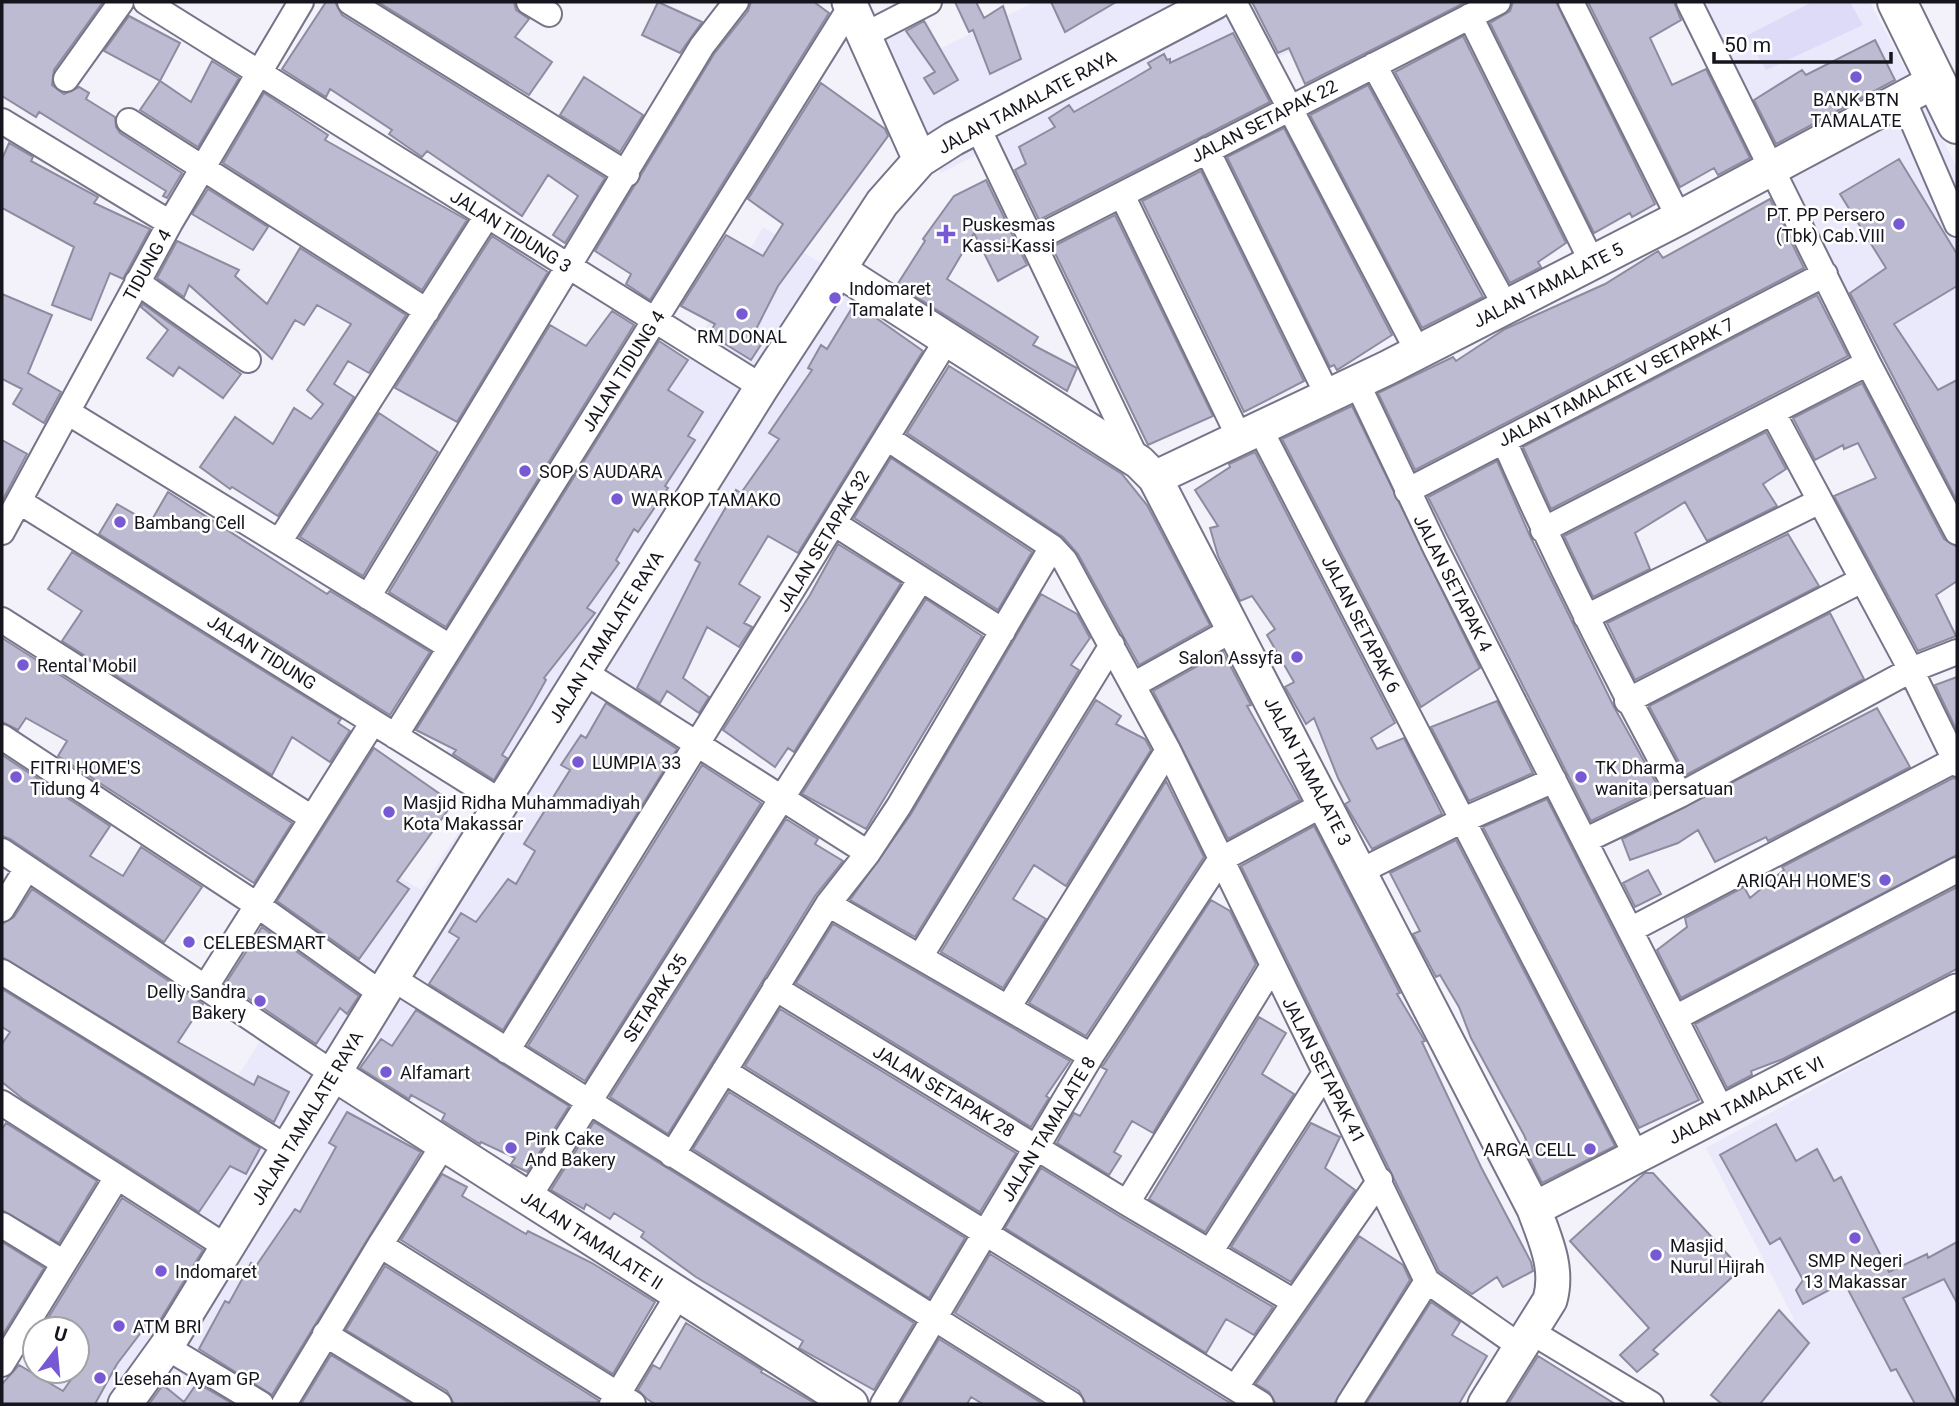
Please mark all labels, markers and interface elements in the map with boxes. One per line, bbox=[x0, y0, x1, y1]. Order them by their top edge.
scale bar bbox=[1714, 21, 1891, 65]
text: 50 m bbox=[1724, 33, 1771, 57]
street label: JALAN TAMALATE RAYA bbox=[934, 46, 1120, 158]
marker: BANK BTN TAMALATE bbox=[1848, 69, 1864, 85]
street label: JALAN SETAPAK 22 bbox=[1187, 75, 1341, 167]
place label: BANK BTN TAMALATE bbox=[1811, 89, 1901, 131]
street label: JALAN TIDUNG 3 bbox=[447, 185, 575, 277]
place label: PT. PP Persero (Tbk) Cab.VIII bbox=[1767, 204, 1885, 247]
place label: Puskesmas Kassi-Kassi bbox=[962, 214, 1055, 256]
marker: PT. PP Persero (Tbk) Cab.VIII bbox=[1891, 216, 1907, 232]
marker: Puskesmas Kassi-Kassi bbox=[936, 224, 956, 244]
street label: TIDUNG 4 bbox=[119, 225, 175, 305]
street label: JALAN TAMALATE 5 bbox=[1470, 238, 1626, 332]
place label: Indomaret Tamalate I bbox=[849, 278, 933, 320]
marker: Indomaret Tamalate I bbox=[827, 290, 843, 306]
marker: RM DONAL bbox=[734, 306, 750, 322]
street label: JALAN TIDUNG 4 bbox=[577, 307, 669, 435]
street label: JALAN TAMALATE V SETAPAK 7 bbox=[1495, 313, 1737, 451]
place label: RM DONAL bbox=[697, 326, 787, 347]
place label: SOP S AUDARA bbox=[539, 461, 663, 482]
marker: SOP S AUDARA bbox=[517, 463, 533, 479]
street label: JALAN SETAPAK 32 bbox=[772, 467, 874, 615]
place label: WARKOP TAMAKO bbox=[631, 489, 781, 510]
marker: WARKOP TAMAKO bbox=[609, 491, 625, 507]
street label: JALAN SETAPAK 4 bbox=[1409, 511, 1497, 655]
place label: Bambang Cell bbox=[134, 512, 245, 533]
marker: Bambang Cell bbox=[112, 514, 128, 530]
street label: JALAN TAMALATE RAYA bbox=[544, 547, 668, 727]
street label: JALAN SETAPAK 6 bbox=[1317, 552, 1405, 696]
street label: JALAN TIDUNG bbox=[204, 610, 320, 694]
place label: Salon Assyfa bbox=[1178, 647, 1283, 668]
marker: Salon Assyfa bbox=[1289, 649, 1305, 665]
place label: Rental Mobil bbox=[37, 655, 137, 676]
marker: Rental Mobil bbox=[15, 657, 31, 673]
street label: JALAN TAMALATE 3 bbox=[1260, 693, 1356, 849]
place label: LUMPIA 33 bbox=[592, 752, 681, 773]
marker: LUMPIA 33 bbox=[570, 754, 586, 770]
place label: FITRI HOME'S Tidung 4 bbox=[30, 757, 141, 799]
place label: TK Dharma wanita persatuan bbox=[1595, 757, 1733, 799]
marker: FITRI HOME'S Tidung 4 bbox=[8, 769, 24, 785]
marker: TK Dharma wanita persatuan bbox=[1573, 769, 1589, 785]
place label: Masjid Ridha Muhammadiyah Kota Makassar bbox=[403, 792, 640, 834]
marker: Masjid Ridha Muhammadiyah Kota Makassar bbox=[381, 804, 397, 820]
place label: ARIQAH HOME'S bbox=[1737, 870, 1871, 891]
marker: ARIQAH HOME'S bbox=[1877, 872, 1893, 888]
place label: CELEBESMART bbox=[203, 932, 326, 953]
marker: CELEBESMART bbox=[181, 934, 197, 950]
street label: SETAPAK 35 bbox=[619, 950, 691, 1046]
place label: Delly Sandra Bakery bbox=[147, 981, 246, 1023]
marker: Delly Sandra Bakery bbox=[252, 993, 268, 1009]
street label: JALAN SETAPAK 41 bbox=[1278, 993, 1370, 1147]
street label: JALAN TAMALATE RAYA bbox=[247, 1027, 367, 1209]
street label: JALAN SETAPAK 28 bbox=[870, 1040, 1018, 1142]
street label: JALAN TAMALATE VI bbox=[1665, 1052, 1827, 1148]
street label: JALAN TAMALATE 8 bbox=[996, 1053, 1100, 1205]
place label: Alfamart bbox=[400, 1062, 470, 1083]
marker: Alfamart bbox=[378, 1064, 394, 1080]
place label: Pink Cake And Bakery bbox=[525, 1128, 616, 1170]
place label: ARGA CELL bbox=[1483, 1139, 1576, 1160]
marker: Pink Cake And Bakery bbox=[503, 1140, 519, 1156]
marker: ARGA CELL bbox=[1582, 1141, 1598, 1157]
street label: JALAN TAMALATE II bbox=[517, 1186, 667, 1294]
marker: SMP Negeri 13 Makassar bbox=[1847, 1230, 1863, 1246]
place label: Masjid Nurul Hijrah bbox=[1670, 1235, 1765, 1277]
marker: Masjid Nurul Hijrah bbox=[1648, 1247, 1664, 1263]
place label: SMP Negeri 13 Makassar bbox=[1803, 1250, 1907, 1292]
place label: Indomaret bbox=[175, 1261, 257, 1282]
marker: Indomaret bbox=[153, 1263, 169, 1279]
north arrow bbox=[21, 1315, 91, 1385]
place label: ATM BRI bbox=[133, 1316, 202, 1337]
marker: ATM BRI bbox=[111, 1318, 127, 1334]
text: U bbox=[51, 1321, 70, 1347]
place label: Lesehan Ayam GP bbox=[114, 1368, 260, 1389]
marker: Lesehan Ayam GP bbox=[92, 1370, 108, 1386]

